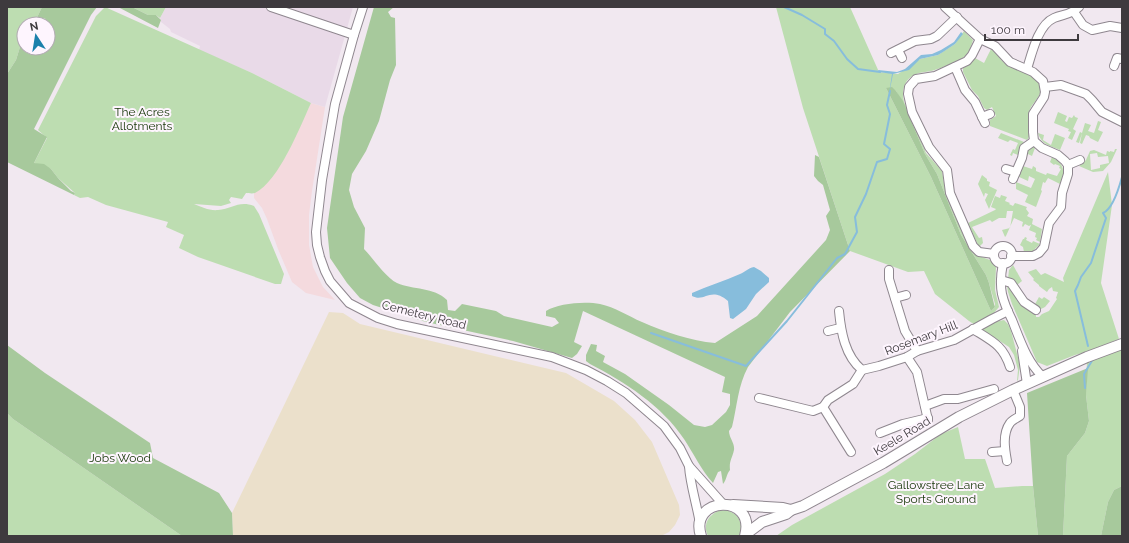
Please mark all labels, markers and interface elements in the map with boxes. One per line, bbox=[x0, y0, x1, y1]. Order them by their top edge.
north arrow bbox=[16, 16, 56, 56]
scale bar bbox=[985, 16, 1078, 42]
text: N bbox=[29, 19, 39, 34]
text: 100 m bbox=[991, 23, 1025, 37]
park label: The Acres Allotments bbox=[112, 105, 172, 133]
street label: Cemetery Road bbox=[380, 298, 468, 332]
street label: Rosemary Hill bbox=[883, 317, 960, 358]
street label: Keele Road bbox=[871, 414, 933, 458]
park label: Jobs Wood bbox=[89, 451, 151, 465]
park label: Gallowstree Lane Sports Ground bbox=[888, 478, 984, 506]

